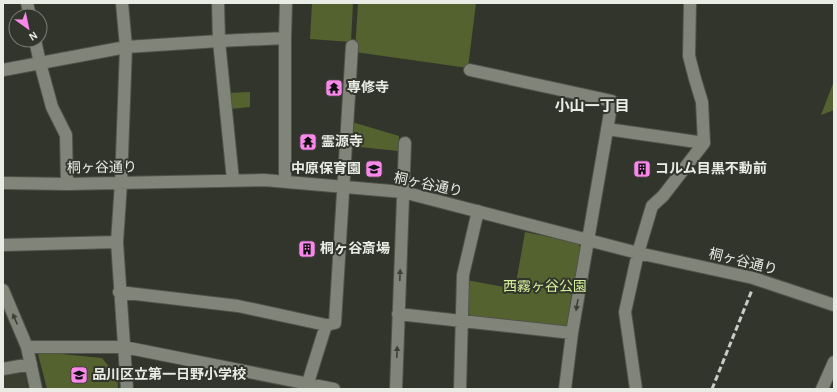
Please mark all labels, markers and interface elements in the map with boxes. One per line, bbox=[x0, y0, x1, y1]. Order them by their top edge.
north arrow bbox=[8, 8, 48, 48]
text: N bbox=[27, 29, 39, 43]
temple icon: 専修寺 bbox=[324, 78, 344, 98]
place label: 専修寺 bbox=[347, 80, 389, 95]
district label: 小山一丁目 bbox=[554, 98, 630, 114]
temple icon: 霊源寺 bbox=[298, 132, 318, 152]
place label: 霊源寺 bbox=[321, 134, 363, 149]
street label: 桐ヶ谷通り bbox=[67, 159, 137, 176]
school or university icon: 中原保育園 bbox=[364, 159, 384, 179]
building icon: コルム目黒不動前 bbox=[632, 159, 652, 179]
place label: コルム目黒不動前 bbox=[655, 160, 767, 176]
place label: 中原保育園 bbox=[291, 161, 361, 176]
street label: 桐ヶ谷通り bbox=[392, 170, 464, 199]
building icon: 桐ヶ谷斎場 bbox=[297, 239, 317, 259]
place label: 桐ヶ谷斎場 bbox=[320, 241, 390, 256]
street label: 桐ヶ谷通り bbox=[707, 246, 779, 277]
one-way arrow bbox=[397, 269, 403, 282]
park label: 西霧ヶ谷公園 bbox=[503, 279, 587, 294]
one-way arrow bbox=[574, 299, 580, 312]
one-way arrow bbox=[12, 313, 18, 324]
one-way arrow bbox=[394, 345, 400, 358]
school or university icon: 品川区立第一日野小学校 bbox=[69, 365, 89, 385]
place label: 品川区立第一日野小学校 bbox=[92, 366, 246, 382]

